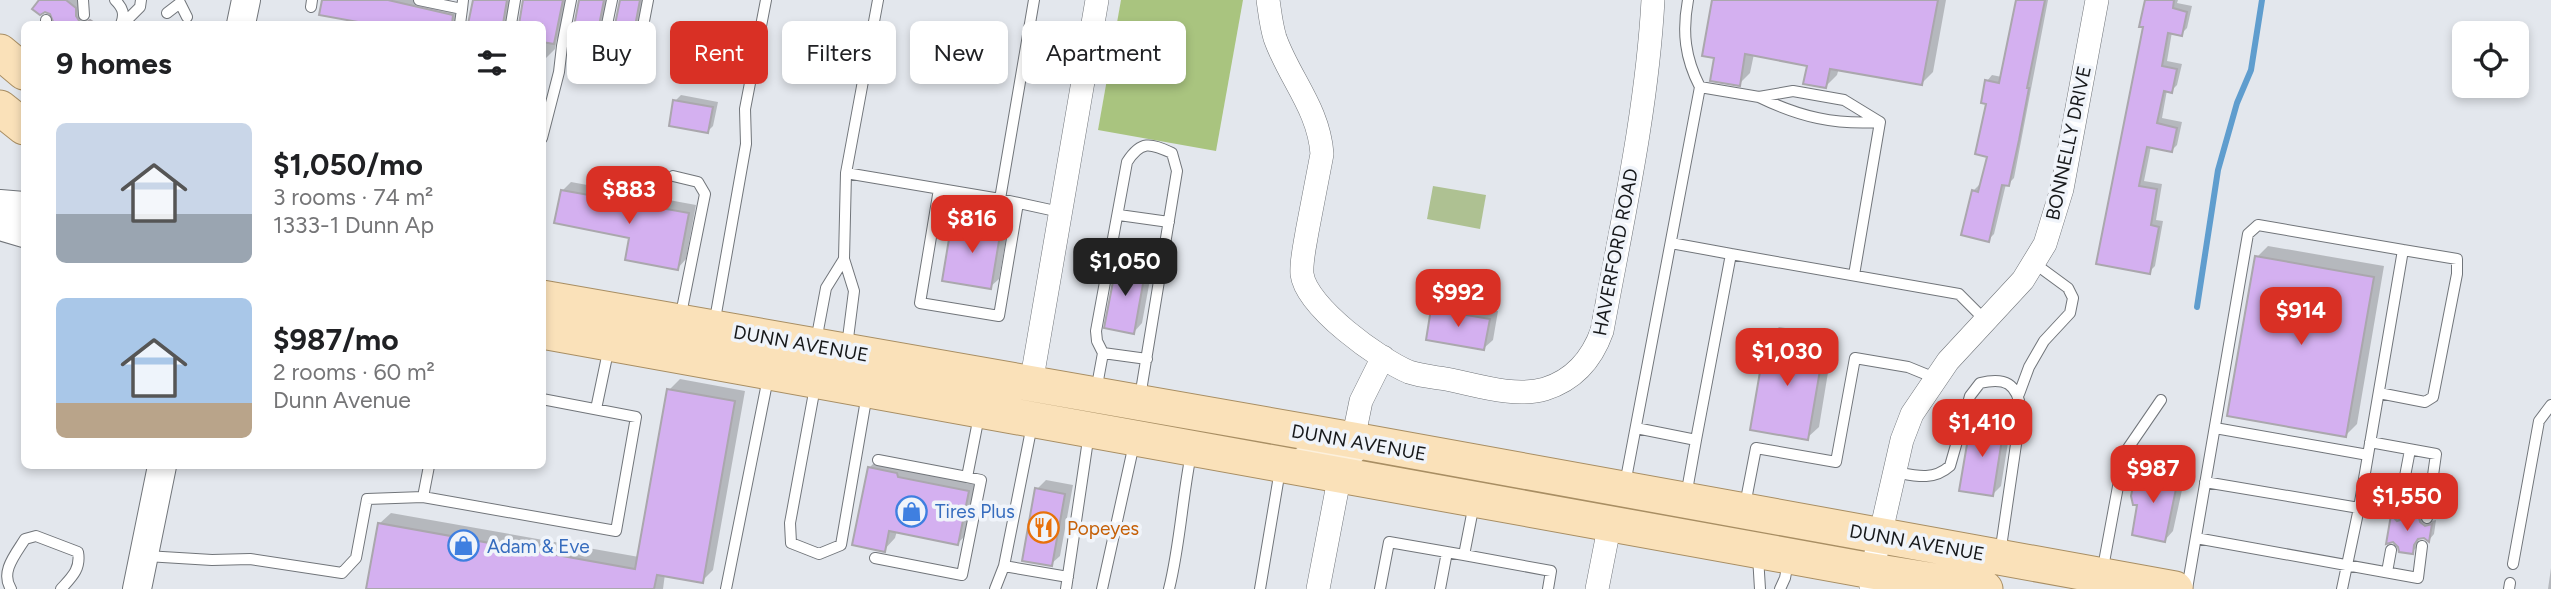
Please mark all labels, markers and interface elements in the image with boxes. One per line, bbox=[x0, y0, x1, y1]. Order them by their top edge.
chip: Buy bbox=[567, 21, 656, 84]
chip: Rent bbox=[670, 21, 768, 84]
chip: Filters bbox=[782, 21, 896, 84]
chip: New bbox=[910, 21, 1008, 84]
chip: Apartment bbox=[1022, 21, 1186, 84]
map controls bbox=[2452, 21, 2529, 98]
button: locate bbox=[2452, 21, 2529, 98]
icon: filters bbox=[473, 44, 511, 82]
text: 9 homes bbox=[56, 45, 172, 82]
street label: BONNELLY DRIVE bbox=[2041, 64, 2096, 222]
text: $1,050/mo bbox=[273, 146, 423, 183]
icon: home bbox=[112, 151, 196, 235]
pin: $883 bbox=[588, 166, 670, 226]
street label: HAVERFORD ROAD bbox=[1588, 167, 1643, 338]
text: $883 bbox=[602, 175, 656, 203]
text: 3 rooms · 74 m² bbox=[273, 183, 433, 211]
pin: $816 bbox=[931, 196, 1013, 255]
text: $816 bbox=[947, 204, 997, 232]
text: 1333-1 Dunn Ap bbox=[273, 211, 434, 239]
pin: $1,050 bbox=[1068, 238, 1182, 298]
text: $1,050 bbox=[1089, 247, 1161, 275]
pin: $992 bbox=[1417, 270, 1499, 329]
text: $992 bbox=[1432, 278, 1484, 306]
pin: $914 bbox=[2260, 288, 2342, 347]
text: $914 bbox=[2276, 296, 2326, 324]
street label: DUNN AVENUE bbox=[732, 320, 870, 367]
text: $987/mo bbox=[273, 321, 399, 358]
icon: home bbox=[112, 326, 196, 410]
pin: $1,030 bbox=[1730, 328, 1844, 388]
text: $1,030 bbox=[1752, 337, 1822, 365]
text: 2 rooms · 60 m² bbox=[273, 358, 435, 386]
text: Dunn Avenue bbox=[273, 386, 411, 414]
pin: $1,410 bbox=[1925, 400, 2039, 459]
text: $1,410 bbox=[1948, 408, 2016, 436]
street label: DUNN AVENUE bbox=[1290, 419, 1428, 466]
pin: $987 bbox=[2112, 446, 2194, 505]
text: $987 bbox=[2127, 454, 2179, 482]
pin: $1,550 bbox=[2350, 474, 2464, 533]
text: $1,550 bbox=[2372, 482, 2442, 510]
shop icon: Tires Plus bbox=[895, 494, 929, 528]
place label: Tires Plus bbox=[935, 500, 1015, 523]
restaurant icon: Popeyes bbox=[1027, 511, 1061, 545]
place label: Popeyes bbox=[1067, 517, 1139, 540]
street label: DUNN AVENUE bbox=[1848, 519, 1986, 566]
shop icon: Adam & Eve bbox=[447, 529, 481, 563]
place label: Adam & Eve bbox=[487, 535, 590, 558]

